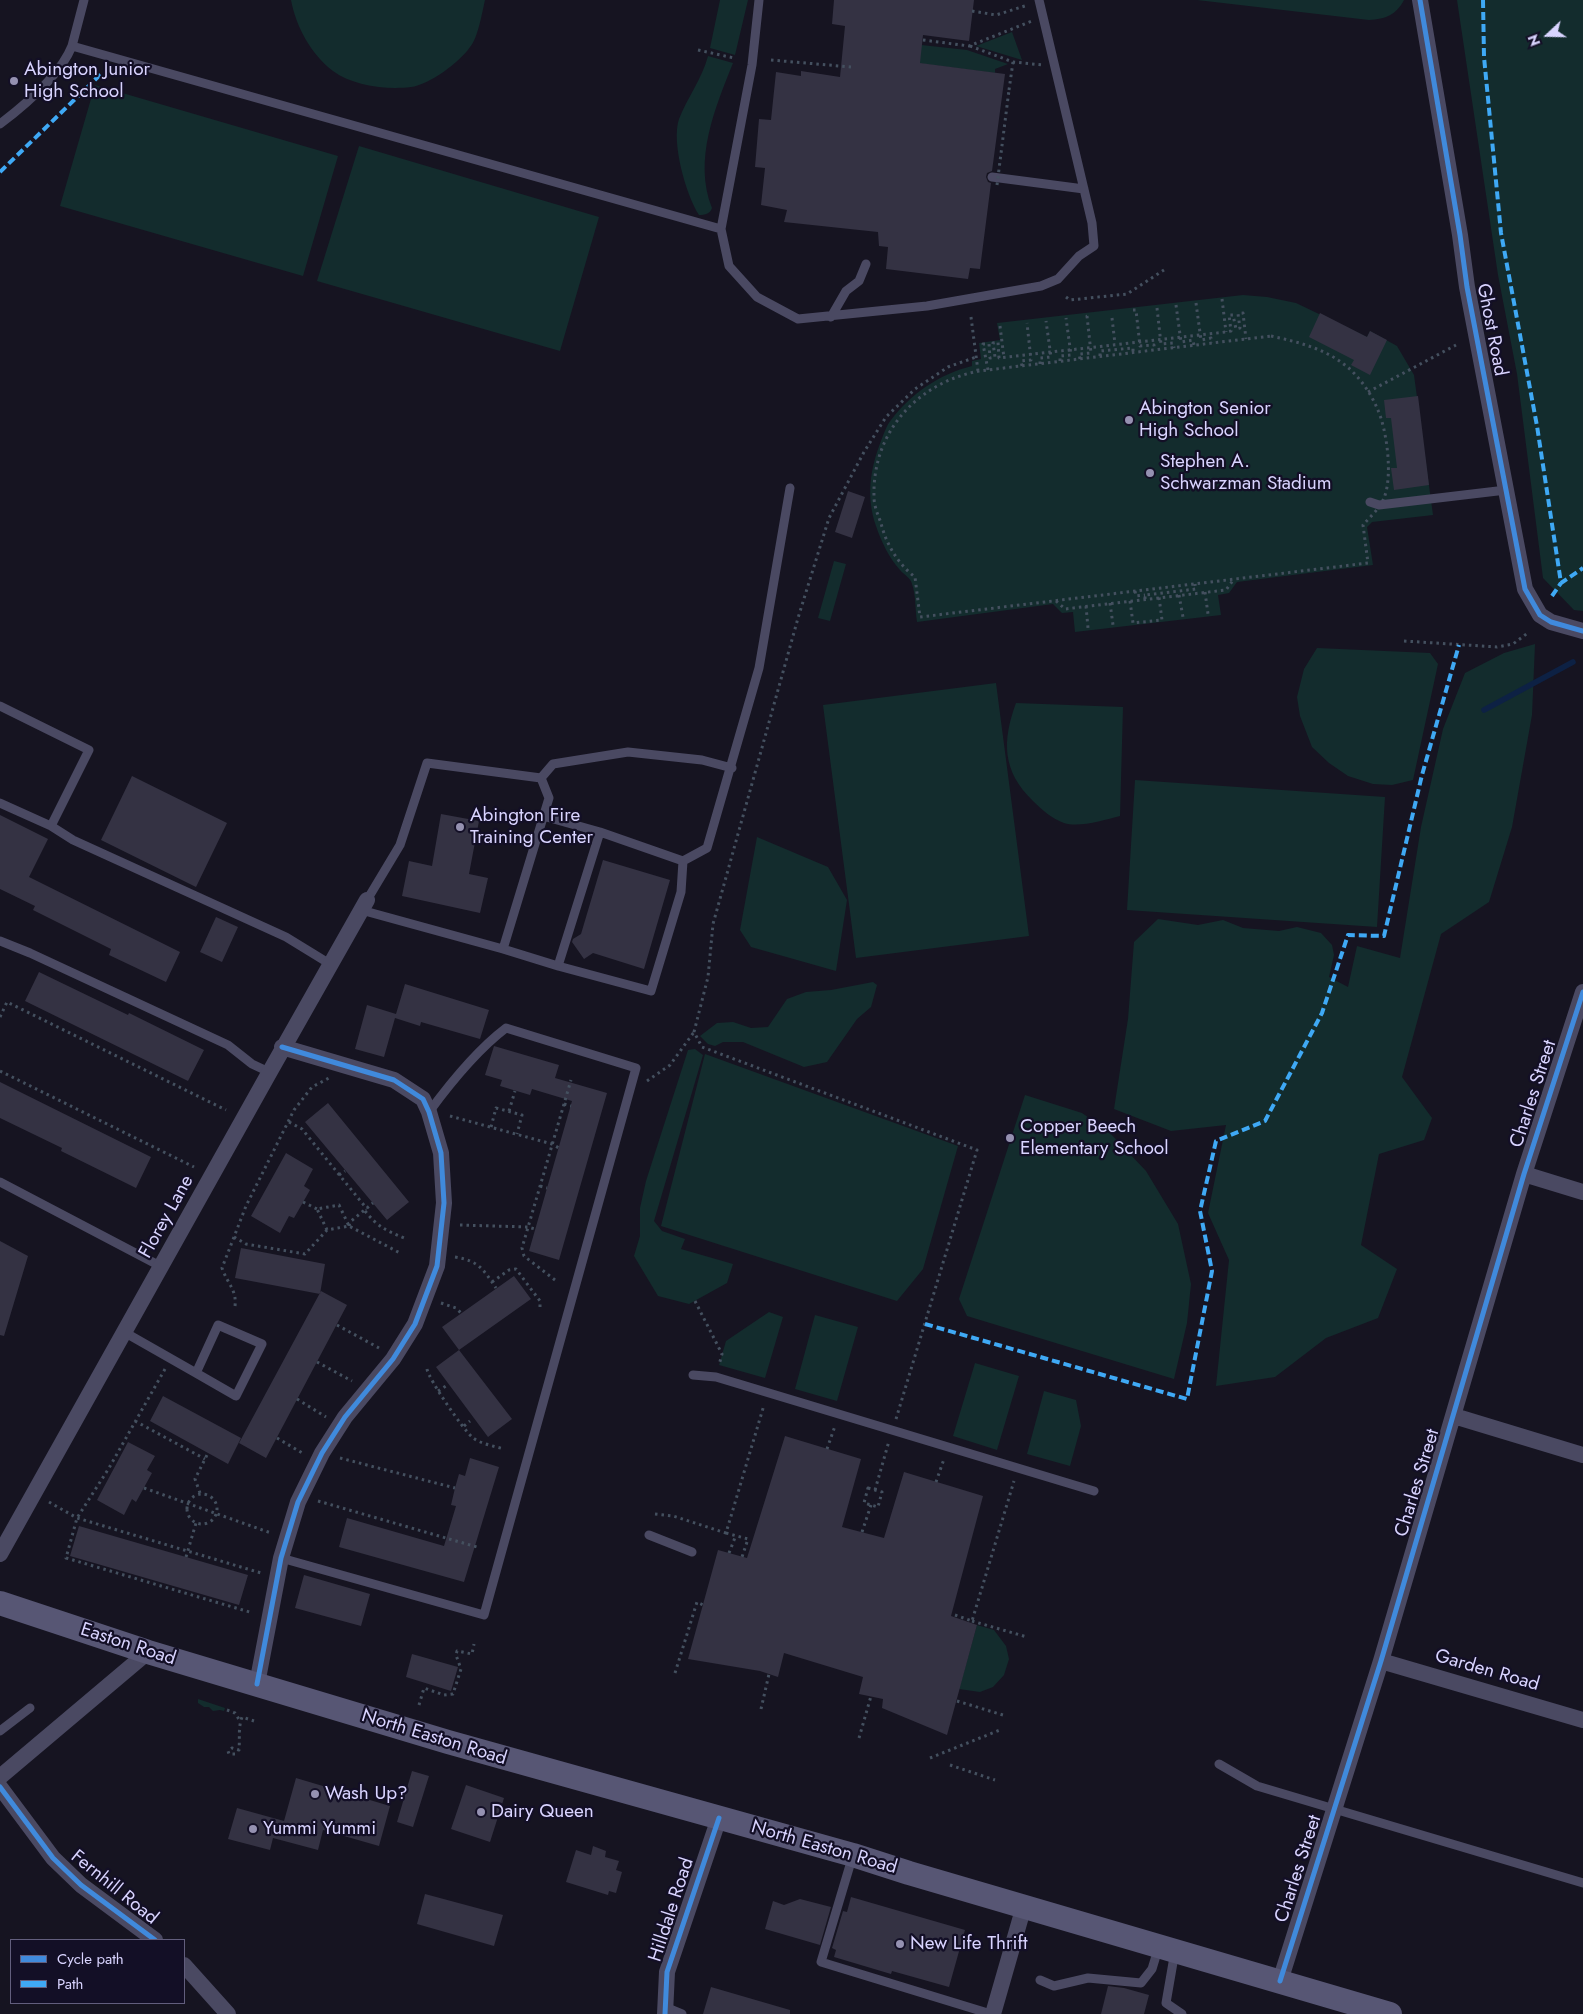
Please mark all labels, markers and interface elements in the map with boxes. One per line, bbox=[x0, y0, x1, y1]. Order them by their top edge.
north arrow bbox=[1523, 10, 1573, 60]
text: N bbox=[1523, 32, 1545, 49]
place label: Abington Junior High School bbox=[24, 59, 150, 103]
marker: Abington Junior High School bbox=[8, 75, 20, 87]
street label: Ghost Road bbox=[1471, 282, 1511, 378]
place label: Abington Senior High School bbox=[1139, 398, 1271, 442]
marker: Abington Senior High School bbox=[1123, 414, 1135, 426]
place label: Stephen A. Schwarzman Stadium bbox=[1160, 451, 1332, 495]
marker: Stephen A. Schwarzman Stadium bbox=[1144, 467, 1156, 479]
place label: Abington Fire Training Center bbox=[470, 805, 593, 849]
marker: Abington Fire Training Center bbox=[454, 821, 466, 833]
street label: Charles Street bbox=[1506, 1037, 1562, 1151]
place label: Copper Beech Elementary School bbox=[1020, 1116, 1169, 1160]
marker: Copper Beech Elementary School bbox=[1004, 1132, 1016, 1144]
street label: Florey Lane bbox=[135, 1171, 199, 1263]
street label: Charles Street bbox=[1391, 1426, 1445, 1540]
street label: Easton Road bbox=[77, 1619, 179, 1671]
street label: Garden Road bbox=[1432, 1645, 1542, 1697]
street label: North Easton Road bbox=[359, 1705, 509, 1771]
place label: Wash Up? bbox=[325, 1783, 408, 1805]
marker: Wash Up? bbox=[309, 1788, 321, 1800]
place label: Dairy Queen bbox=[491, 1801, 594, 1823]
marker: Dairy Queen bbox=[475, 1806, 487, 1818]
street label: Charles Street bbox=[1271, 1812, 1327, 1926]
street label: North Easton Road bbox=[748, 1816, 900, 1880]
place label: Yummi Yummi bbox=[263, 1818, 376, 1840]
marker: Yummi Yummi bbox=[247, 1823, 259, 1835]
street label: Fernhill Road bbox=[66, 1846, 162, 1930]
street label: Hilldale Road bbox=[644, 1855, 700, 1965]
place label: New Life Thrift bbox=[910, 1933, 1028, 1955]
marker: New Life Thrift bbox=[894, 1938, 906, 1950]
legend bbox=[10, 1939, 185, 2004]
text: Cycle path bbox=[57, 1948, 124, 1970]
text: Path bbox=[57, 1973, 83, 1995]

